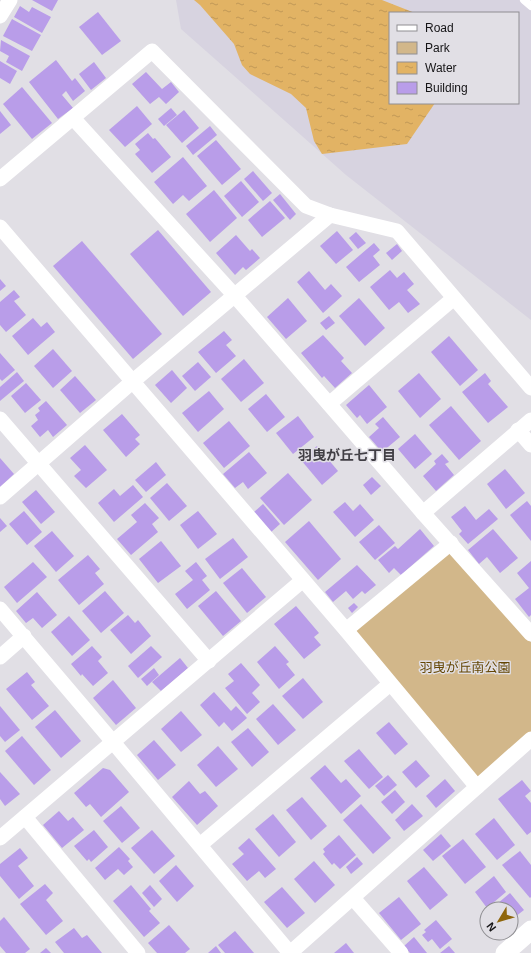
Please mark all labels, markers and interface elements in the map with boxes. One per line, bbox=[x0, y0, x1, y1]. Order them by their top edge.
legend bbox=[389, 12, 519, 104]
text: Road bbox=[425, 21, 454, 35]
text: Park bbox=[425, 41, 451, 55]
text: Water bbox=[425, 61, 457, 75]
text: Building bbox=[425, 81, 468, 95]
district label: 羽曳が丘七丁目 bbox=[298, 447, 396, 463]
park label: 羽曳が丘南公園 bbox=[419, 660, 511, 675]
north arrow bbox=[479, 901, 519, 941]
text: N bbox=[484, 920, 498, 934]

